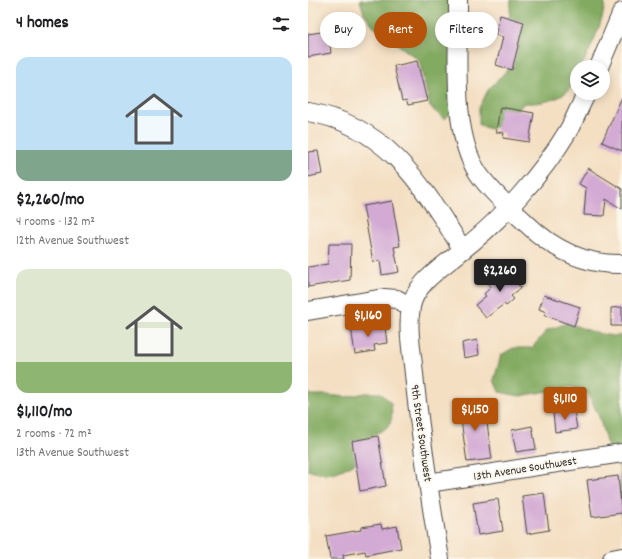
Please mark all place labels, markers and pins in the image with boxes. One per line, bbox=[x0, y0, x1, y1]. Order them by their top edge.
pin: $2,260 bbox=[467, 259, 533, 293]
pin: $1,160 bbox=[335, 304, 401, 338]
pin: $1,110 bbox=[532, 387, 598, 421]
pin: $1,150 bbox=[442, 398, 508, 432]

